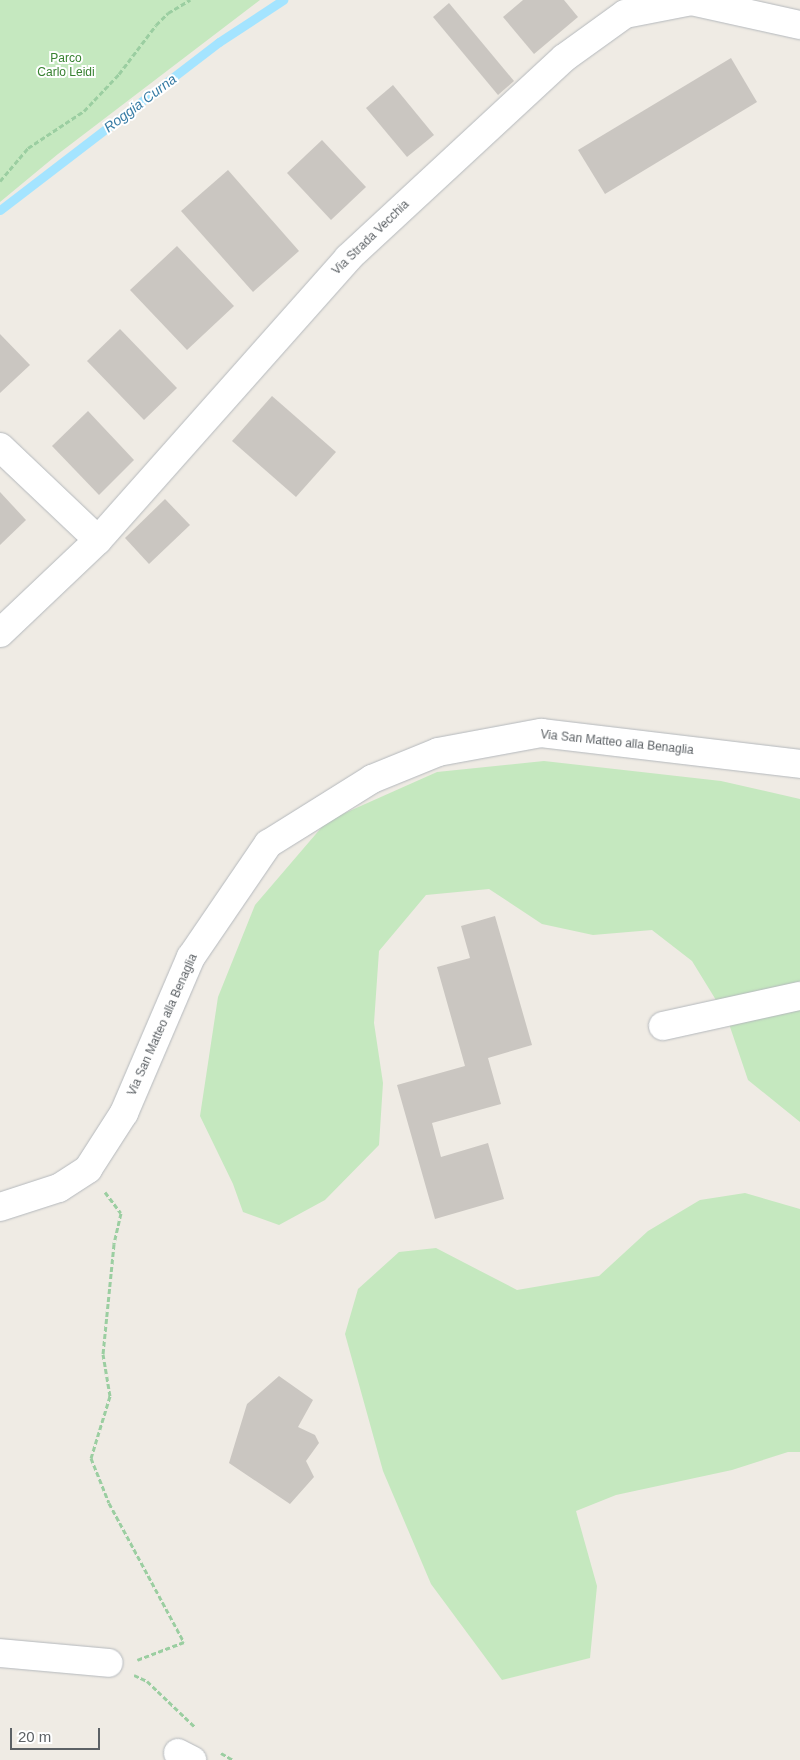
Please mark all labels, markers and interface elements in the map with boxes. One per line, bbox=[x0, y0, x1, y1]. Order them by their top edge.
park label: Parco Carlo Leidi bbox=[37, 52, 95, 80]
water label: Roggia Curna bbox=[100, 70, 180, 136]
street label: Via Strada Vecchia bbox=[330, 198, 412, 278]
street label: Via San Matteo alla Benaglia bbox=[540, 728, 694, 758]
street label: Via San Matteo alla Benaglia bbox=[125, 952, 201, 1098]
scale bar bbox=[12, 1718, 102, 1750]
text: 20 m bbox=[18, 1728, 51, 1745]

